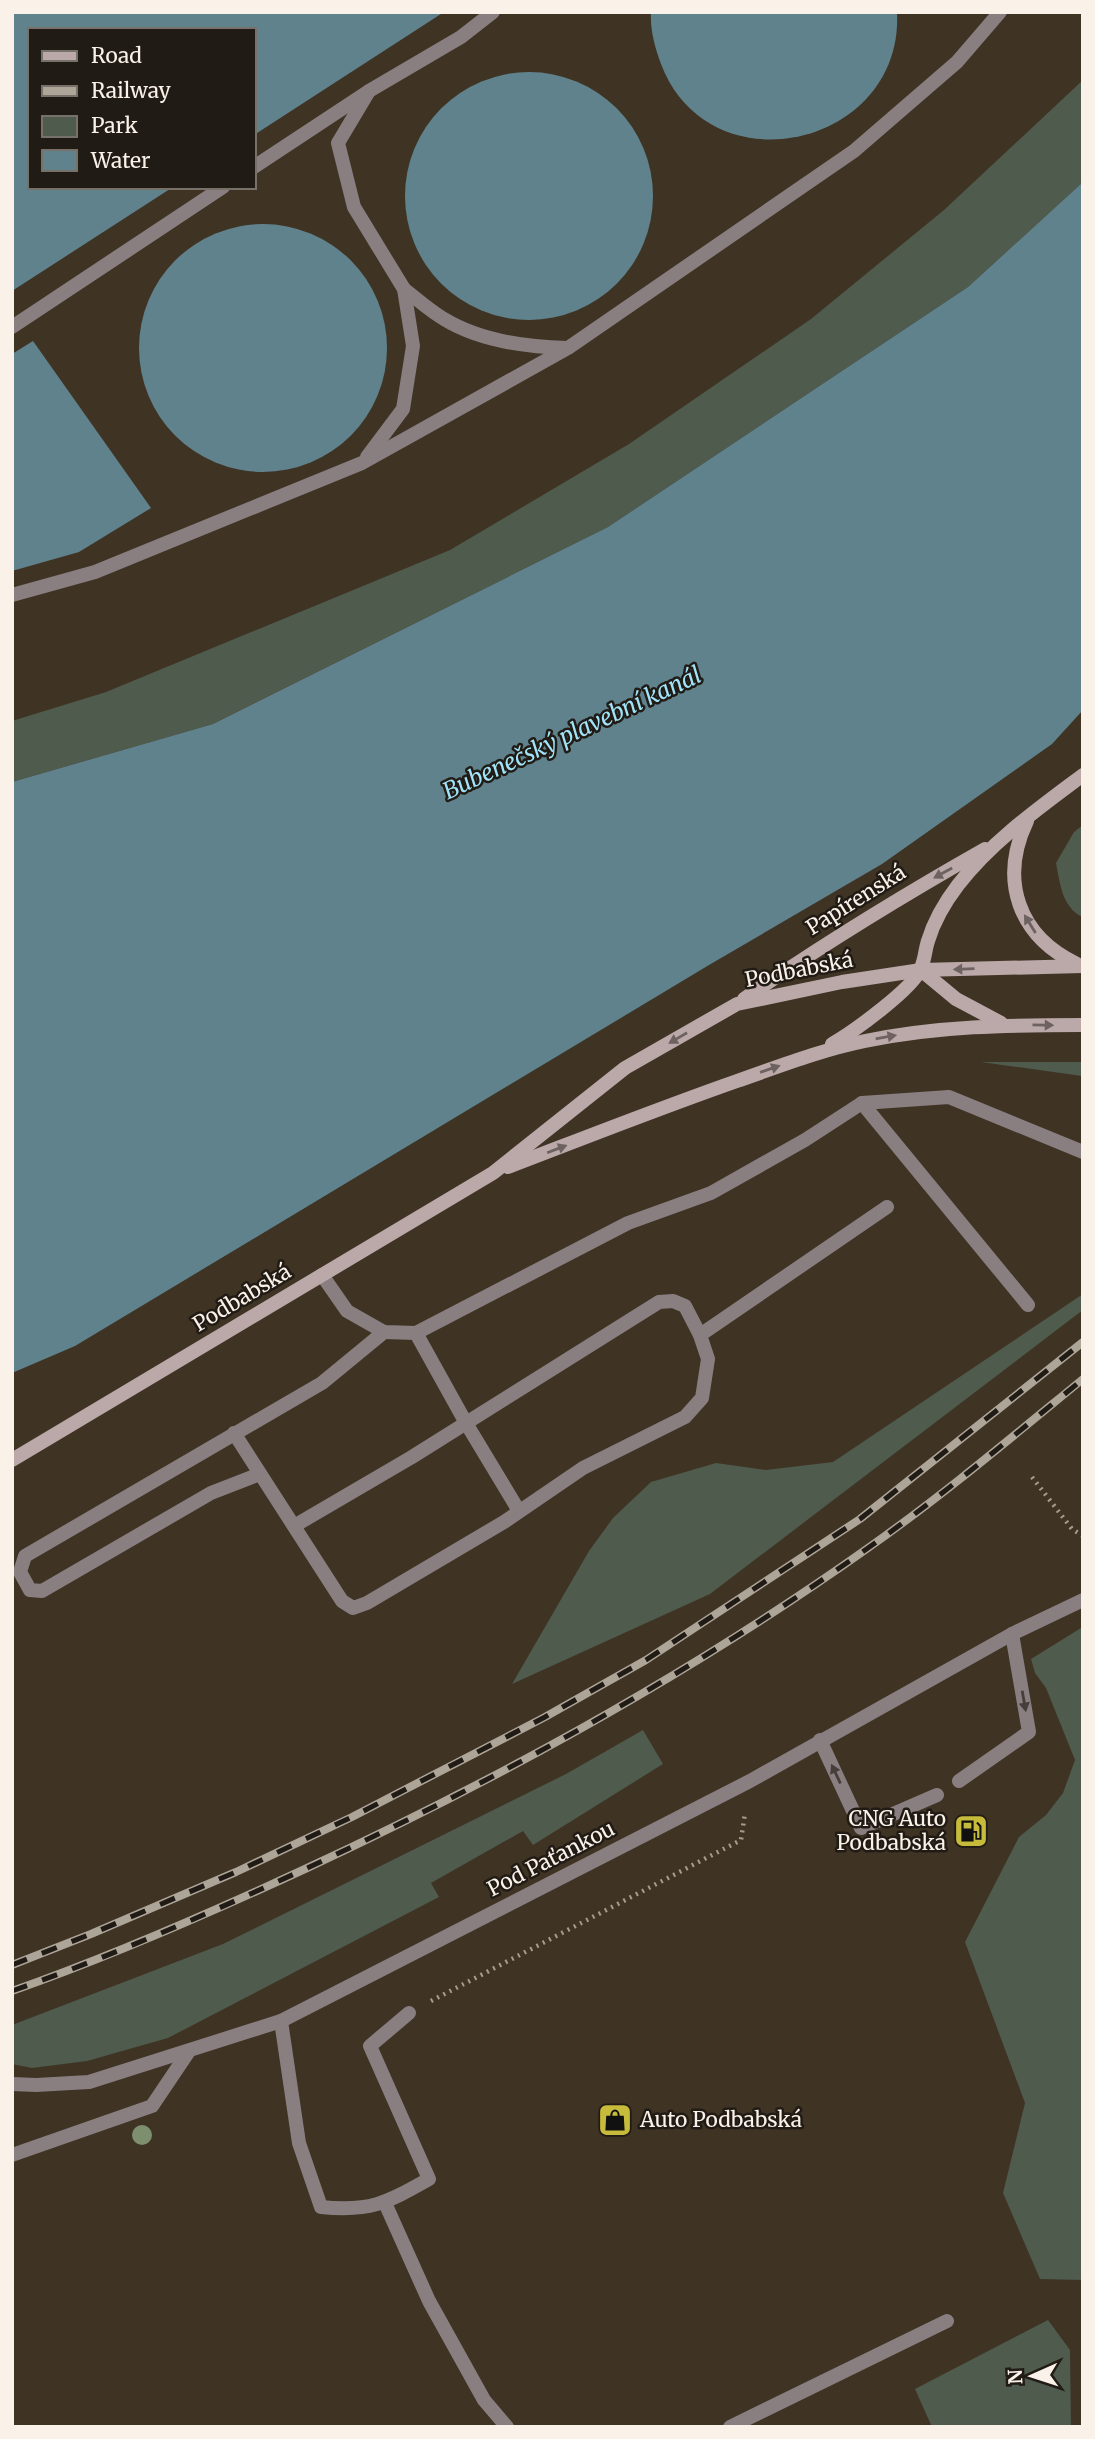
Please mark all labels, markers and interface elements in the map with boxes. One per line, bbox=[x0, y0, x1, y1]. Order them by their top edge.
legend bbox=[28, 28, 256, 189]
text: Road bbox=[91, 42, 142, 69]
text: Railway bbox=[91, 77, 172, 104]
text: Park bbox=[91, 112, 138, 139]
text: Water bbox=[90, 147, 150, 174]
water label: Bubenečský plavební kanál bbox=[438, 660, 706, 805]
street label: Papírenská bbox=[801, 858, 910, 941]
one-way arrow bbox=[933, 867, 953, 879]
one-way arrow bbox=[1023, 914, 1036, 934]
street label: Podbabská bbox=[743, 946, 855, 993]
one-way arrow bbox=[953, 963, 975, 974]
one-way arrow bbox=[1032, 1019, 1054, 1031]
one-way arrow bbox=[875, 1031, 897, 1042]
one-way arrow bbox=[668, 1032, 687, 1044]
one-way arrow bbox=[760, 1063, 781, 1074]
one-way arrow bbox=[546, 1143, 567, 1154]
street label: Podbabská bbox=[188, 1258, 296, 1337]
one-way arrow bbox=[1019, 1690, 1030, 1712]
one-way arrow bbox=[830, 1764, 841, 1784]
place label: CNG Auto Podbabská bbox=[836, 1805, 946, 1856]
fuel station icon: CNG Auto Podbabská bbox=[952, 1812, 990, 1850]
street label: Pod Paťankou bbox=[482, 1815, 619, 1902]
shop icon: Auto Podbabská bbox=[596, 2101, 634, 2139]
place label: Auto Podbabská bbox=[639, 2106, 802, 2133]
north arrow bbox=[997, 2341, 1067, 2411]
text: N bbox=[1003, 2369, 1027, 2385]

